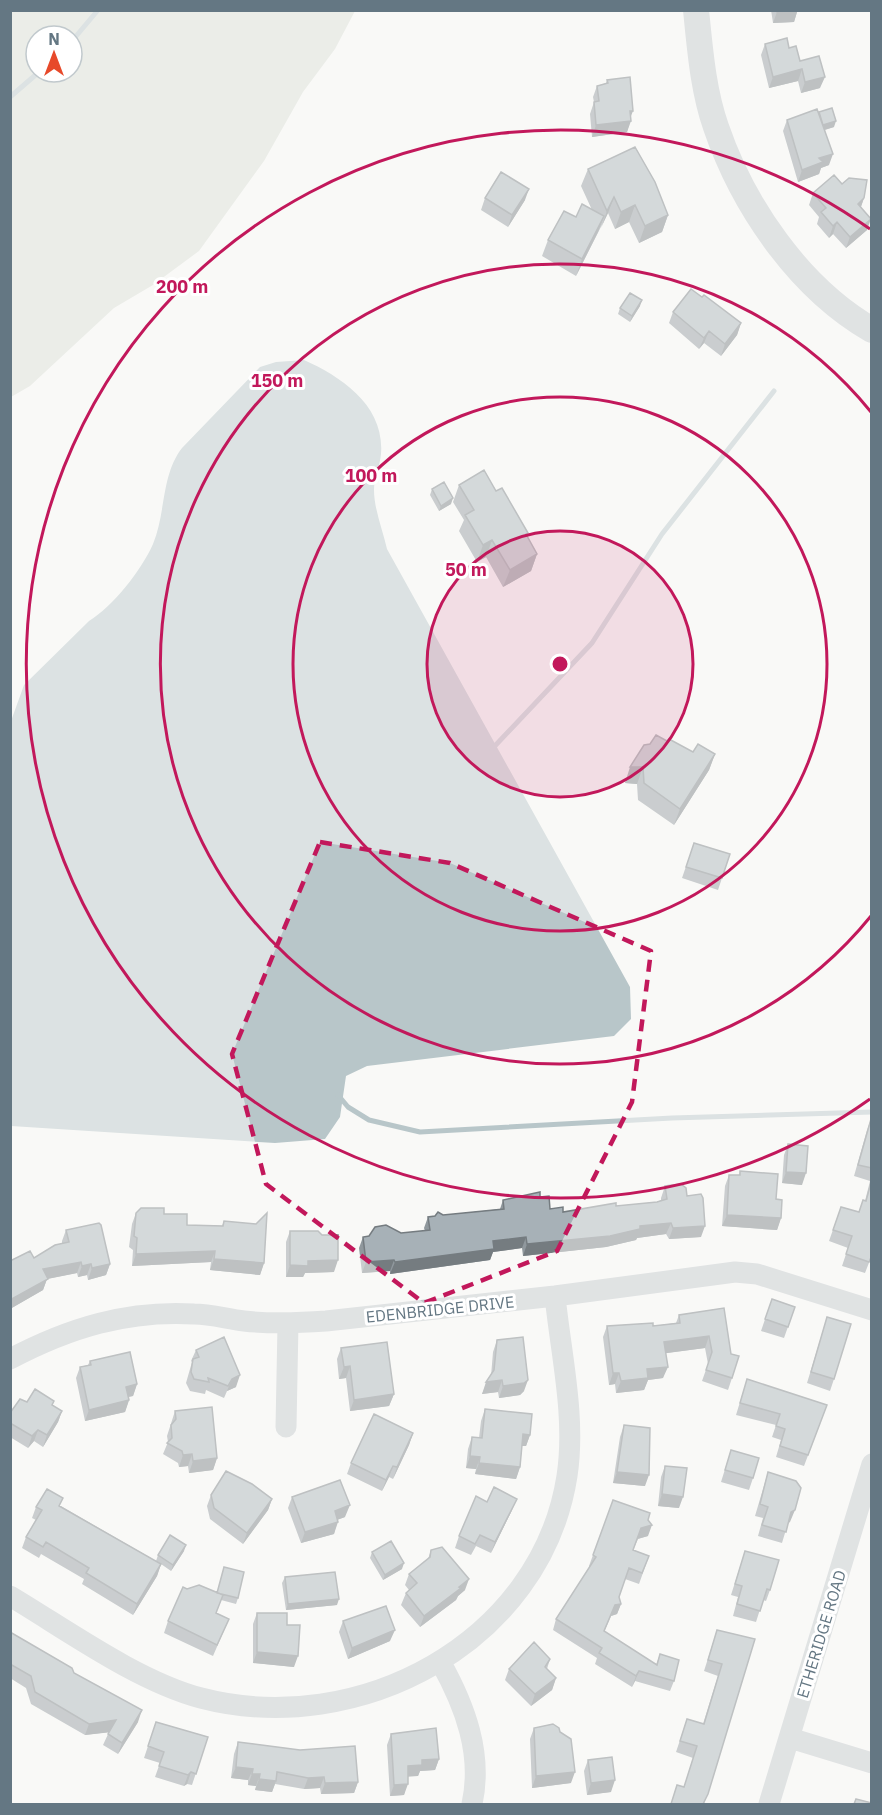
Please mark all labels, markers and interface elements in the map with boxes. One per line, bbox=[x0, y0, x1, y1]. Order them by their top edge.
north arrow bbox=[24, 24, 84, 84]
text: N bbox=[48, 29, 60, 49]
text: 200 m bbox=[156, 275, 208, 298]
text: 150 m bbox=[251, 369, 303, 392]
text: 100 m bbox=[345, 464, 397, 487]
text: 50 m bbox=[445, 558, 487, 581]
centre of rings bbox=[550, 654, 570, 674]
street label: EDENBRIDGE DRIVE bbox=[365, 1291, 515, 1327]
street label: ETHERIDGE ROAD bbox=[792, 1568, 850, 1700]

